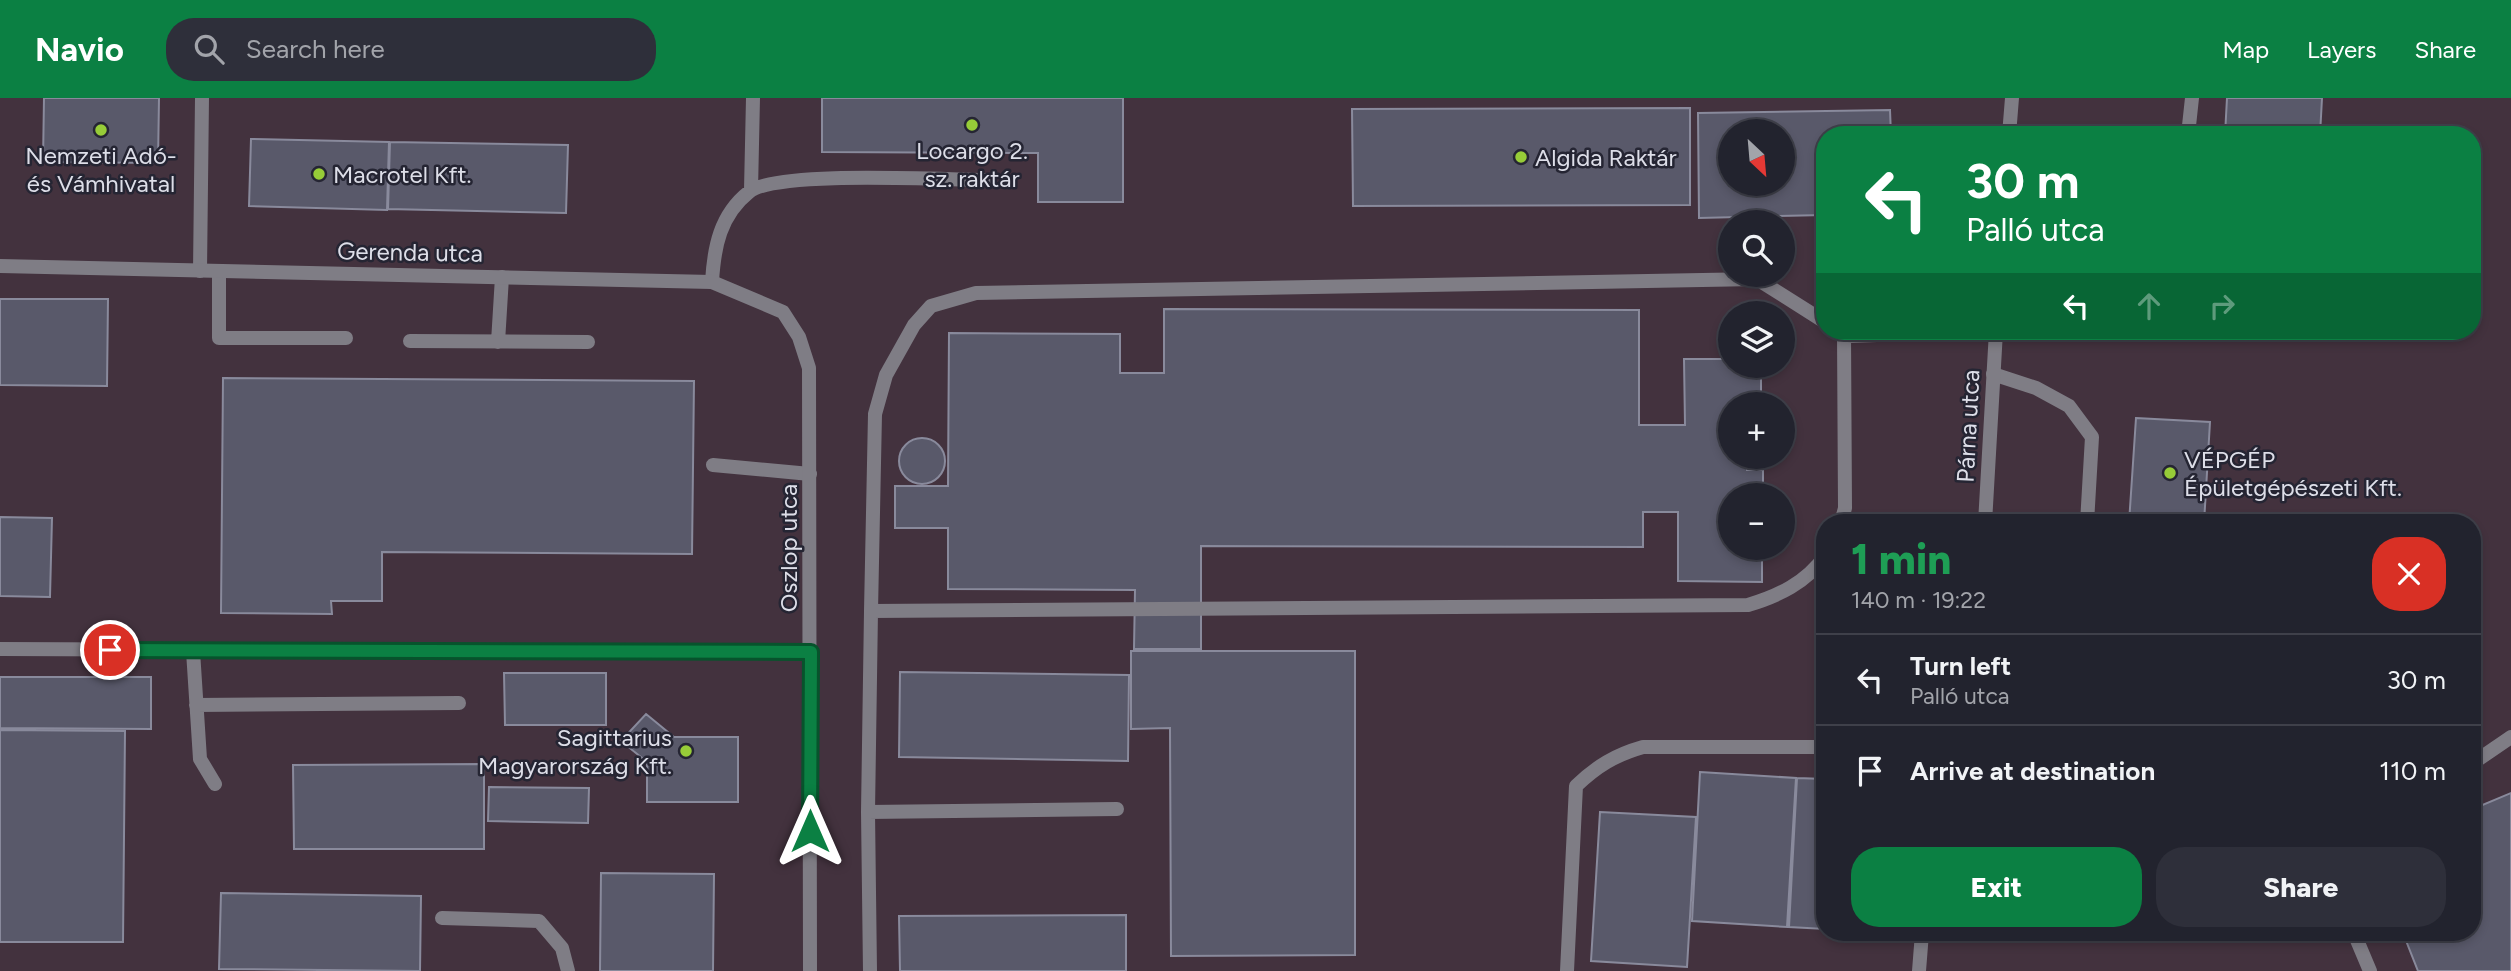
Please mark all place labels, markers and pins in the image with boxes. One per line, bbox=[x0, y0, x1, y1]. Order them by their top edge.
marker: Locargo 2. sz. raktár bbox=[964, 117, 980, 133]
marker: Nemzeti Adó- és Vámhivatal bbox=[93, 122, 109, 138]
place label: Locargo 2. sz. raktár bbox=[916, 136, 1028, 193]
place label: Nemzeti Adó- és Vámhivatal bbox=[25, 141, 177, 198]
place label: Algida Raktár bbox=[1535, 143, 1677, 172]
marker: Algida Raktár bbox=[1513, 149, 1529, 165]
place label: Macrotel Kft. bbox=[333, 160, 471, 189]
marker: Macrotel Kft. bbox=[311, 166, 327, 182]
place label: VÉPGÉP Épületgépészeti Kft. bbox=[2184, 445, 2402, 502]
marker: VÉPGÉP Épületgépészeti Kft. bbox=[2162, 465, 2178, 481]
pin bbox=[80, 620, 140, 680]
place label: Sagittarius Magyarország Kft. bbox=[478, 723, 672, 780]
marker: Sagittarius Magyarország Kft. bbox=[678, 743, 694, 759]

